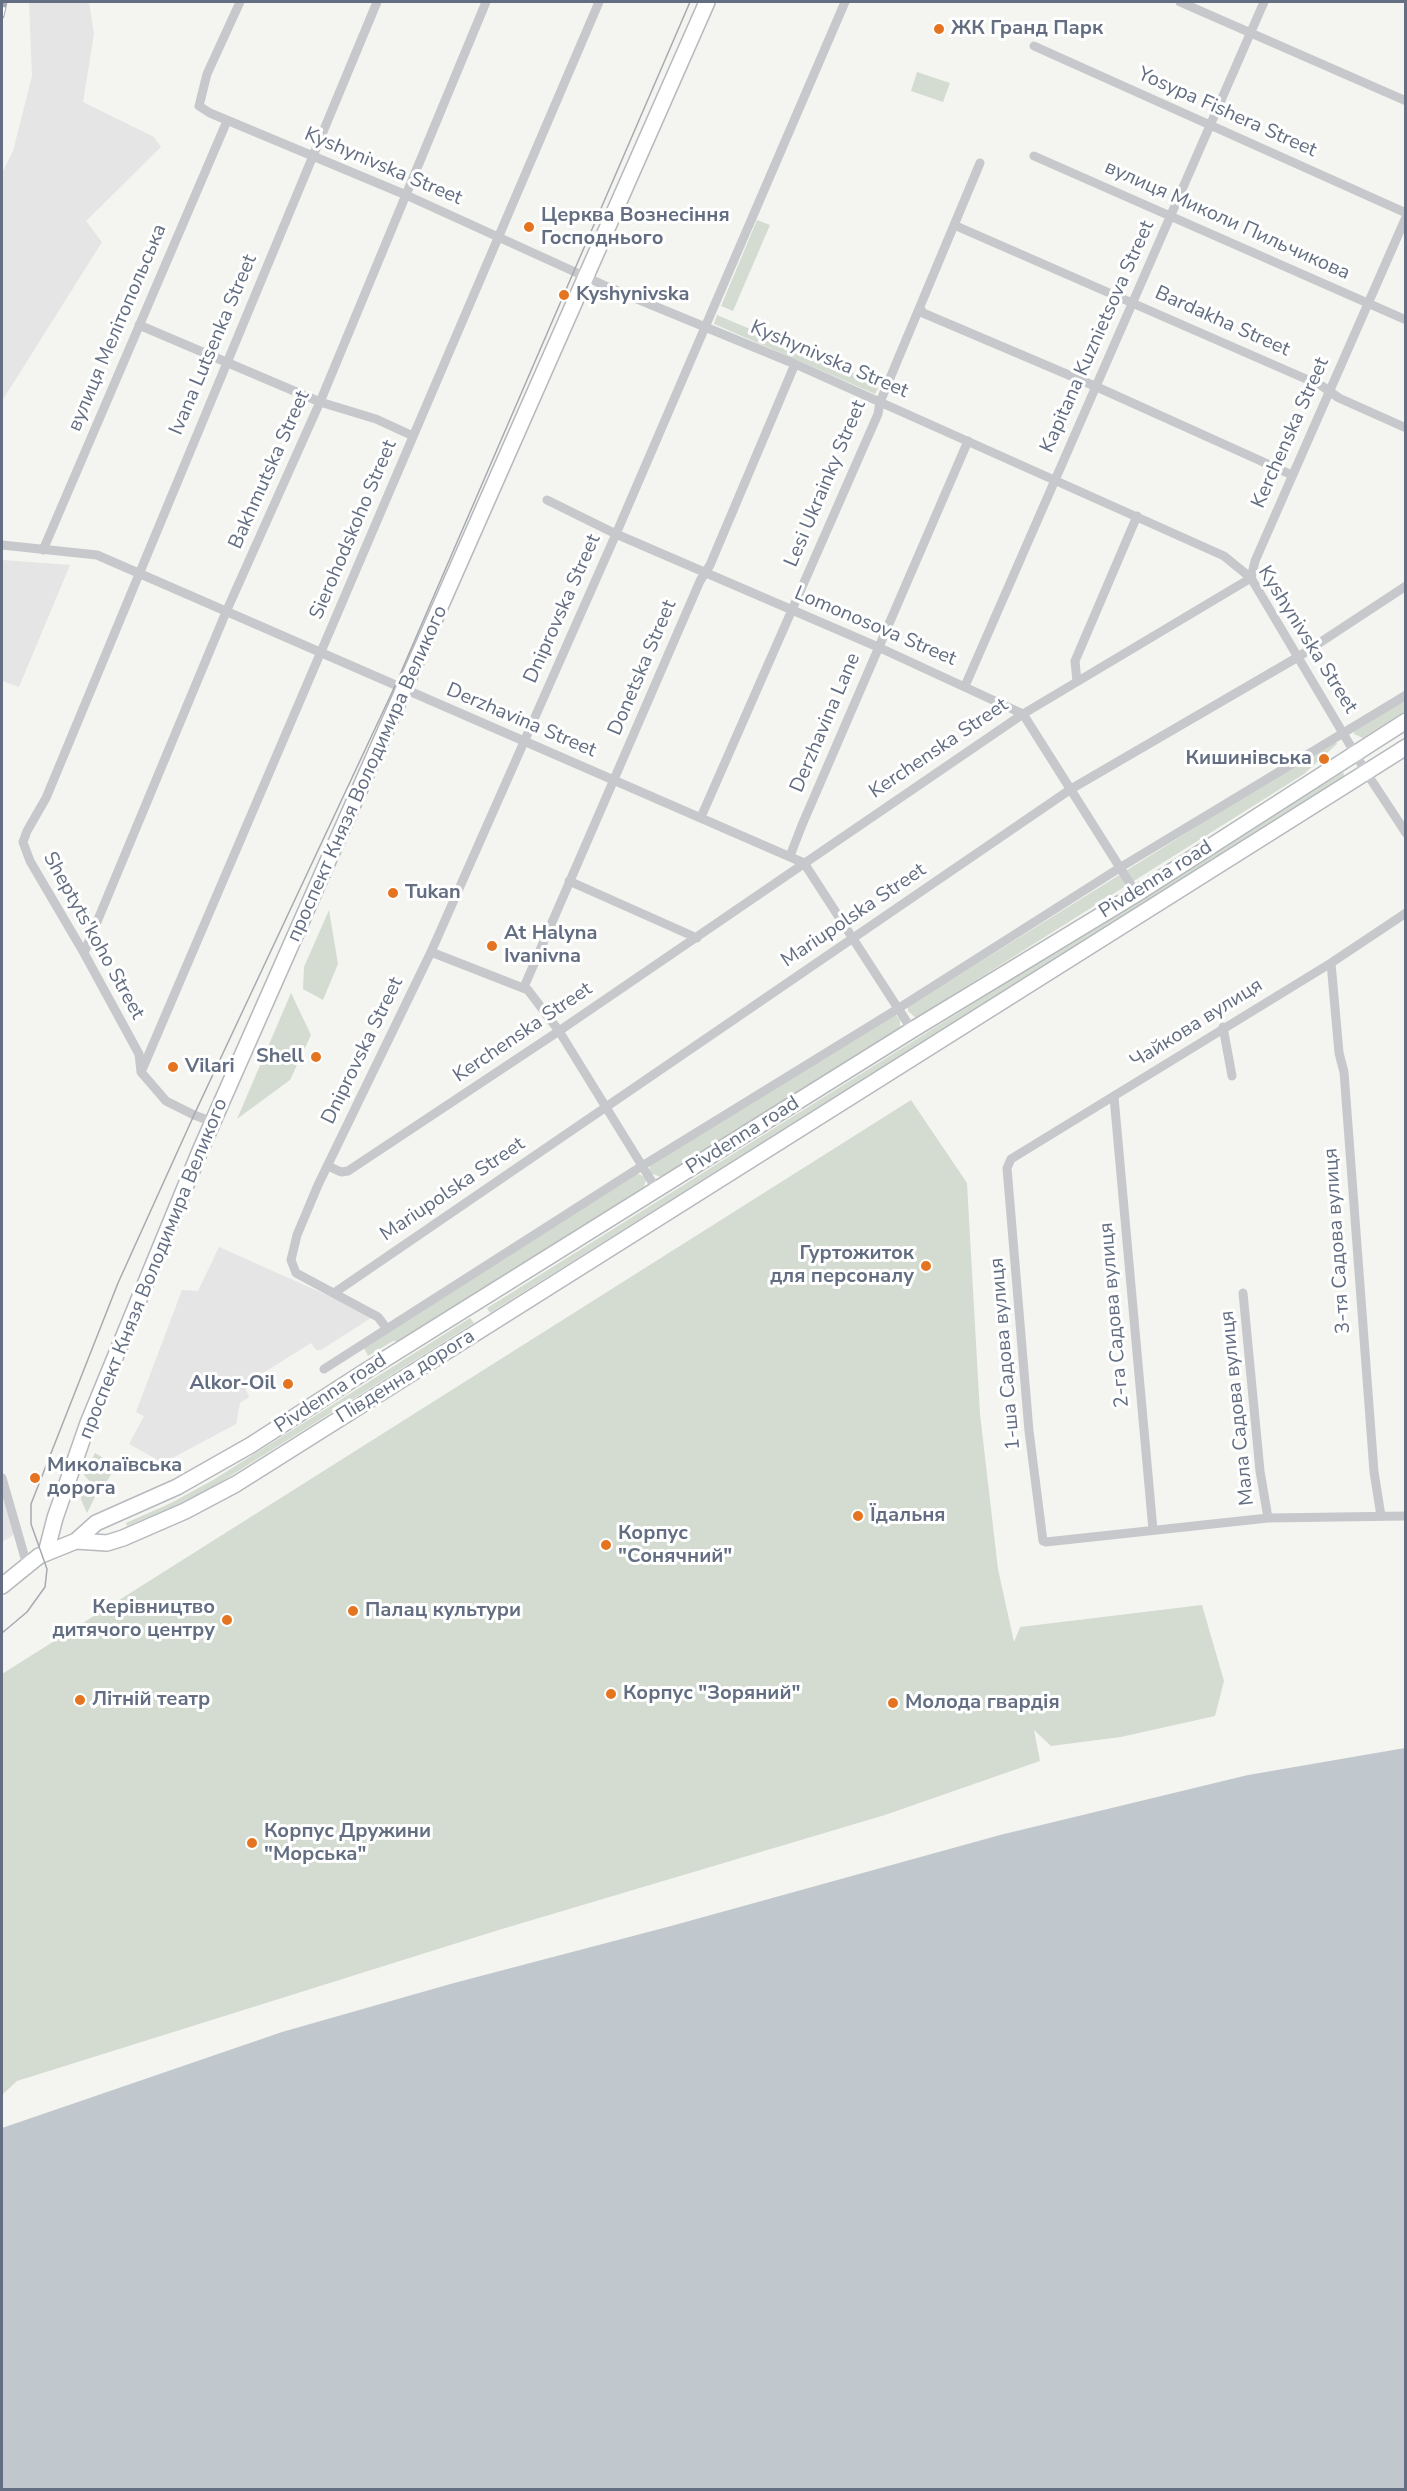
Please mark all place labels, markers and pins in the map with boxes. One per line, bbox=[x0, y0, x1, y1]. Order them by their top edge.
place label: ЖК Гранд Парк bbox=[951, 17, 1103, 41]
marker: ЖК Гранд Парк bbox=[932, 22, 946, 36]
place label: Церква Вознесіння Господнього bbox=[541, 204, 730, 251]
marker: Церква Вознесіння Господнього bbox=[522, 220, 536, 234]
place label: Kyshynivska bbox=[576, 283, 689, 307]
marker: Kyshynivska bbox=[557, 288, 571, 302]
place label: Кишинівська bbox=[1186, 747, 1312, 771]
marker: Кишинівська bbox=[1317, 752, 1331, 766]
place label: Tukan bbox=[405, 881, 461, 905]
marker: Tukan bbox=[386, 886, 400, 900]
place label: At Halyna Ivanivna bbox=[504, 922, 597, 969]
marker: At Halyna Ivanivna bbox=[485, 939, 499, 953]
place label: Shell bbox=[256, 1045, 304, 1069]
marker: Shell bbox=[309, 1050, 323, 1064]
place label: Vilari bbox=[185, 1055, 235, 1079]
marker: Vilari bbox=[166, 1060, 180, 1074]
place label: Гуртожиток для персоналу bbox=[770, 1242, 914, 1289]
marker: Гуртожиток для персоналу bbox=[919, 1259, 933, 1273]
place label: Alkor-Oil bbox=[189, 1372, 276, 1396]
marker: Alkor-Oil bbox=[281, 1377, 295, 1391]
place label: Миколаївська дорога bbox=[47, 1454, 182, 1501]
marker: Миколаївська дорога bbox=[28, 1471, 42, 1485]
place label: Їдальня bbox=[870, 1504, 946, 1528]
marker: Їдальня bbox=[851, 1509, 865, 1523]
place label: Корпус "Сонячний" bbox=[618, 1522, 732, 1569]
marker: Корпус "Сонячний" bbox=[599, 1538, 613, 1552]
place label: Керівництво дитячого центру bbox=[52, 1596, 215, 1643]
place label: Палац культури bbox=[365, 1599, 521, 1623]
marker: Палац культури bbox=[346, 1604, 360, 1618]
marker: Керівництво дитячого центру bbox=[220, 1613, 234, 1627]
place label: Корпус "Зоряний" bbox=[623, 1682, 800, 1706]
marker: Корпус "Зоряний" bbox=[604, 1687, 618, 1701]
place label: Літній театр bbox=[92, 1688, 210, 1712]
place label: Молода гвардія bbox=[905, 1691, 1060, 1715]
marker: Літній театр bbox=[73, 1693, 87, 1707]
marker: Молода гвардія bbox=[886, 1696, 900, 1710]
place label: Корпус Дружини "Морська" bbox=[264, 1820, 431, 1867]
marker: Корпус Дружини "Морська" bbox=[245, 1836, 259, 1850]

